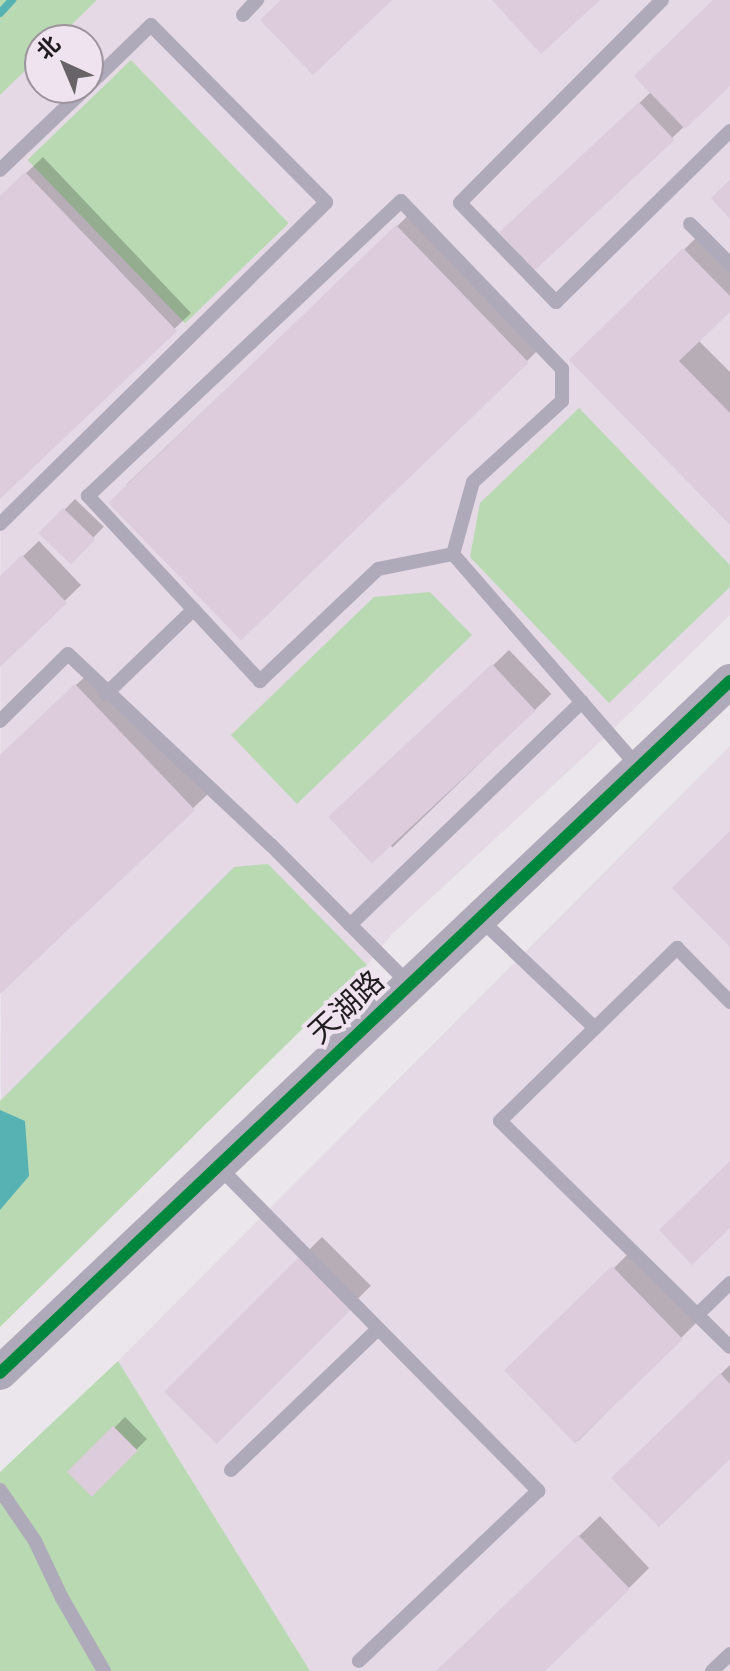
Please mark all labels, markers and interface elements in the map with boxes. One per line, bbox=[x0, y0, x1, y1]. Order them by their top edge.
north arrow bbox=[24, 24, 104, 104]
text: 北 bbox=[33, 33, 64, 64]
street label: 天湖路 bbox=[302, 964, 392, 1052]

